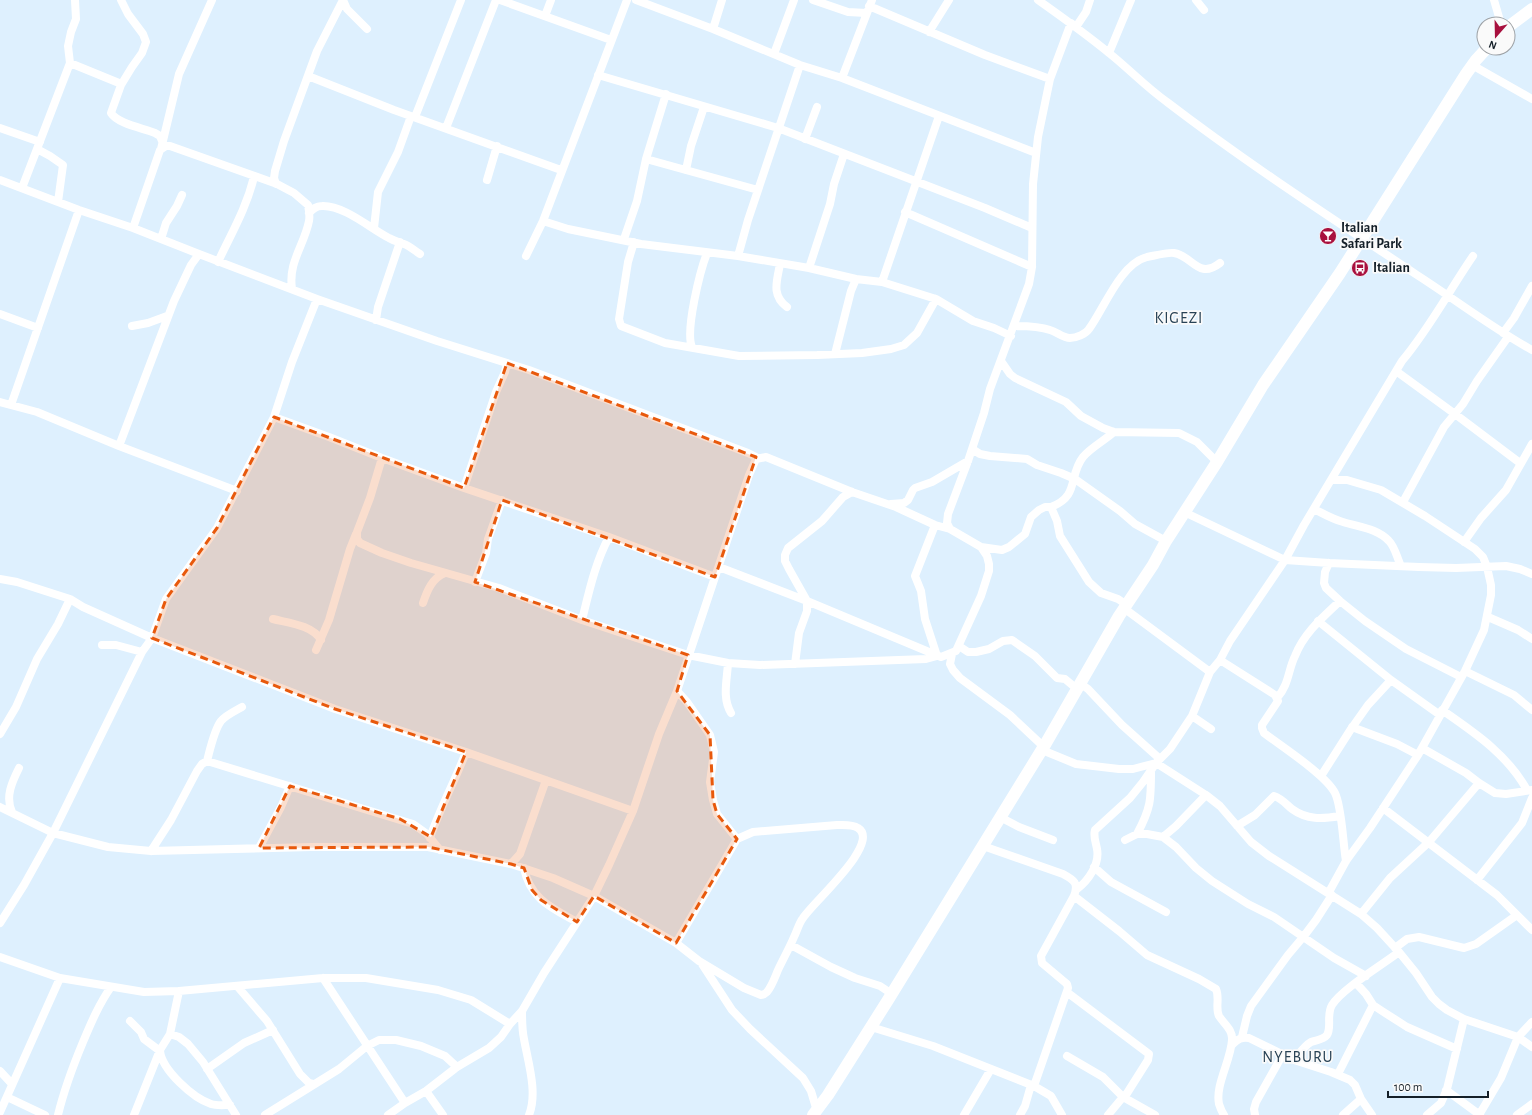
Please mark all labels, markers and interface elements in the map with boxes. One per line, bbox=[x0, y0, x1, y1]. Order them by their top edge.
north arrow bbox=[1476, 16, 1516, 56]
text: N bbox=[1487, 38, 1498, 51]
place label: Italian Safari Park bbox=[1341, 221, 1402, 251]
bar icon: Italian Safari Park bbox=[1318, 226, 1338, 246]
bus stop icon: Italian bbox=[1350, 258, 1370, 278]
place label: Italian bbox=[1373, 261, 1410, 275]
district label: KIGEZI bbox=[1155, 310, 1203, 326]
district label: NYEBURU bbox=[1262, 1049, 1334, 1065]
scale bar bbox=[1388, 1073, 1488, 1099]
text: 100 m bbox=[1394, 1081, 1422, 1093]

